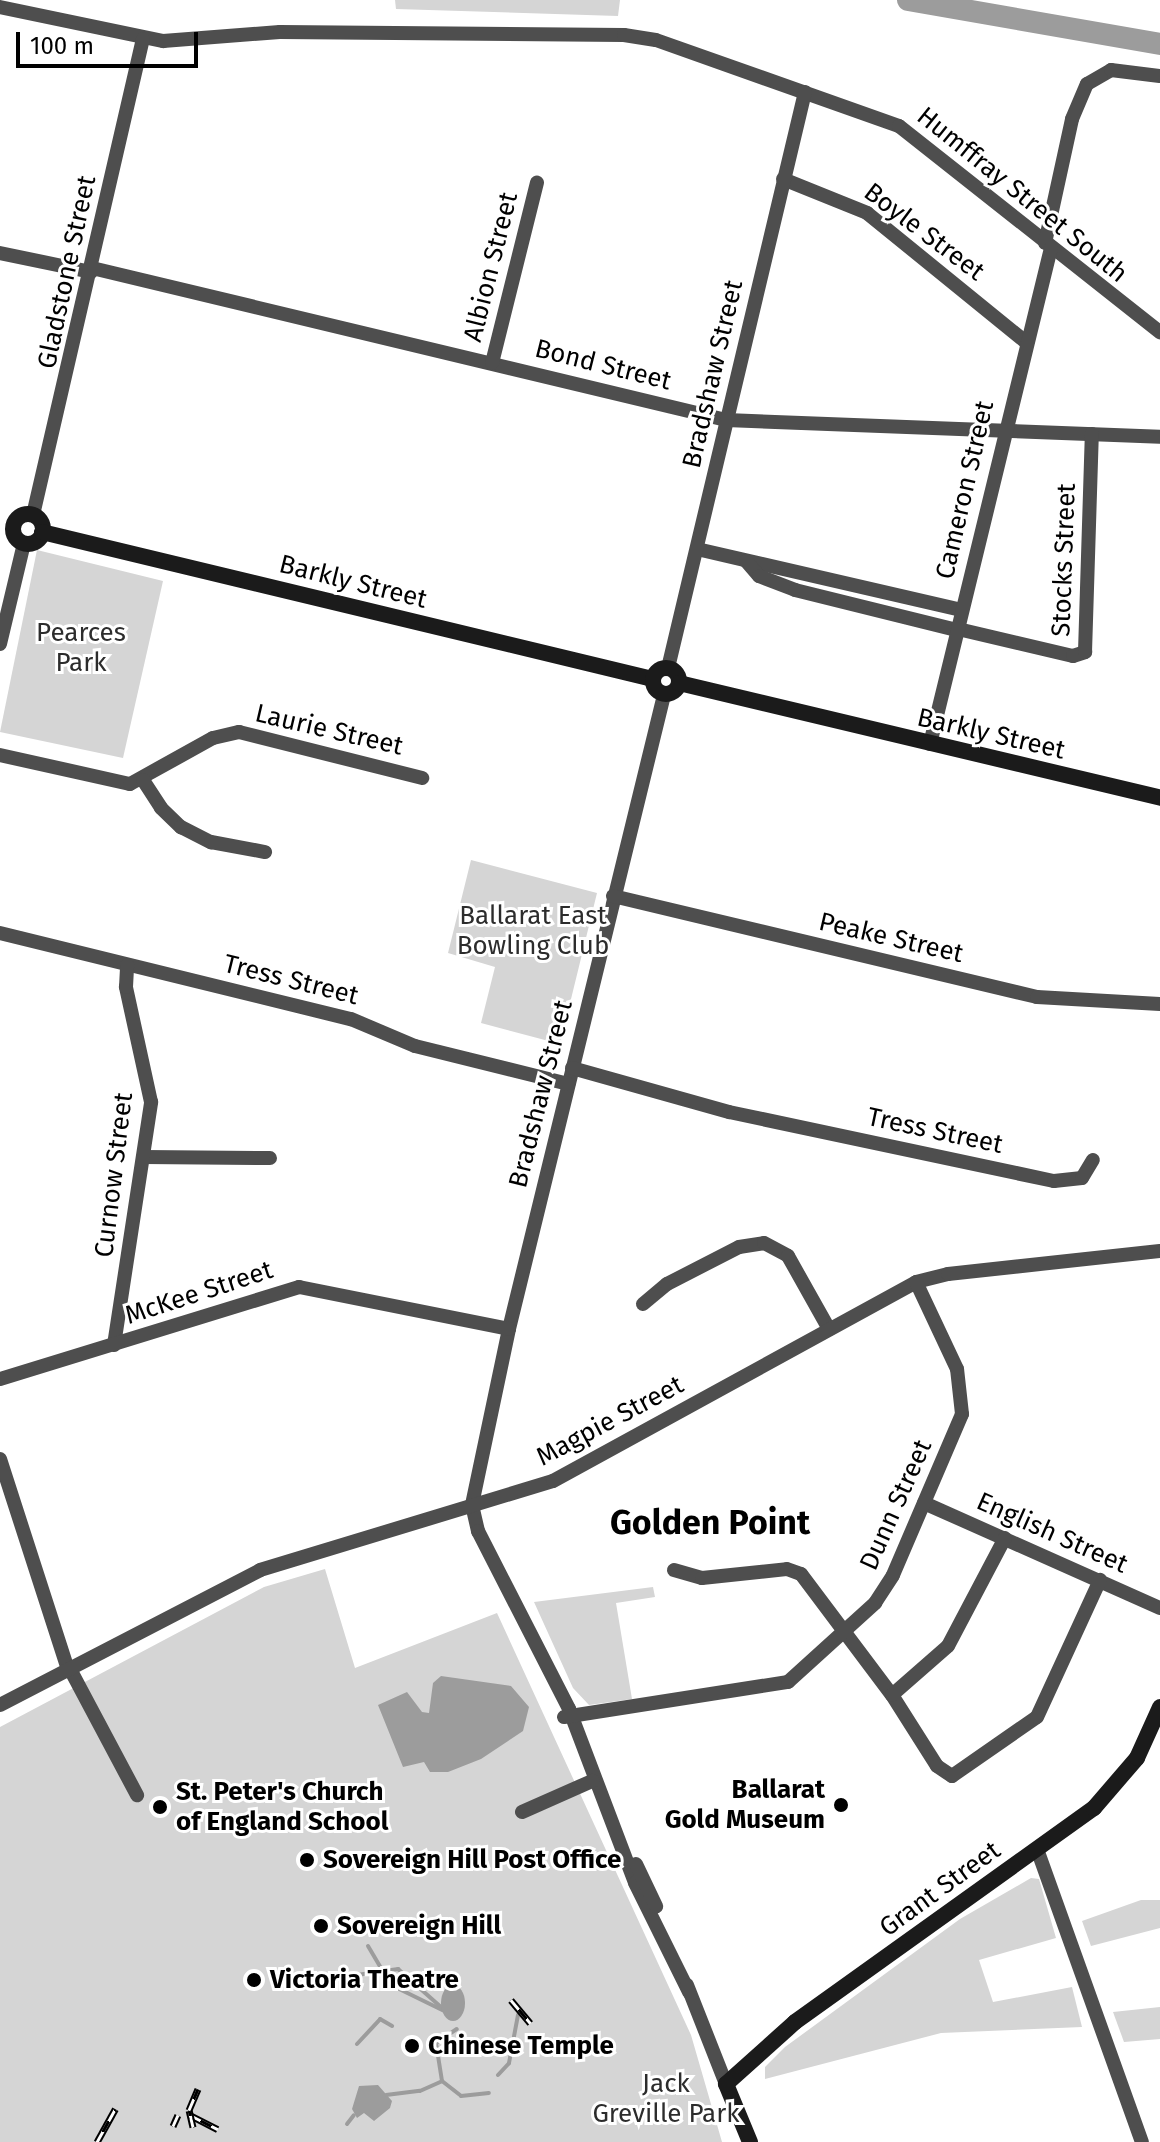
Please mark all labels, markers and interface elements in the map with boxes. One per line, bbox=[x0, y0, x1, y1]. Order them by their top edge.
scale bar bbox=[20, 16, 202, 66]
text: 100 m bbox=[30, 32, 94, 60]
street label: Humffray Street South bbox=[911, 101, 1133, 289]
street label: Gladstone Street bbox=[31, 173, 103, 371]
street label: Boyle Street bbox=[858, 177, 990, 287]
street label: Albion Street bbox=[457, 189, 525, 345]
street label: Bradshaw Street bbox=[676, 277, 750, 471]
street label: Bond Street bbox=[532, 333, 674, 397]
street label: Cameron Street bbox=[929, 398, 1001, 582]
street label: Stocks Street bbox=[1046, 483, 1082, 637]
street label: Barkly Street bbox=[276, 549, 430, 615]
park label: Pearces Park bbox=[36, 617, 126, 678]
street label: Laurie Street bbox=[252, 698, 406, 762]
street label: Barkly Street bbox=[914, 702, 1068, 766]
park label: Ballarat East Bowling Club bbox=[457, 900, 609, 962]
street label: Peake Street bbox=[816, 906, 966, 970]
street label: Tress Street bbox=[220, 948, 362, 1012]
street label: Bradshaw Street bbox=[503, 997, 579, 1191]
street label: Curnow Street bbox=[88, 1091, 140, 1259]
street label: Tress Street bbox=[864, 1101, 1006, 1161]
street label: McKee Street bbox=[121, 1254, 277, 1332]
street label: Magpie Street bbox=[531, 1369, 689, 1473]
street label: Dunn Street bbox=[853, 1435, 939, 1575]
street label: English Street bbox=[972, 1486, 1132, 1580]
district label: Golden Point bbox=[610, 1503, 810, 1543]
place label: Ballarat Gold Museum bbox=[665, 1774, 825, 1836]
place label: St. Peter's Church of England School bbox=[176, 1776, 388, 1838]
marker: Ballarat Gold Museum bbox=[832, 1796, 850, 1814]
marker: St. Peter's Church of England School bbox=[151, 1798, 169, 1816]
street label: Grant Street bbox=[874, 1835, 1006, 1943]
place label: Sovereign Hill Post Office bbox=[323, 1844, 621, 1876]
marker: Sovereign Hill Post Office bbox=[298, 1851, 316, 1869]
place label: Sovereign Hill bbox=[337, 1910, 501, 1942]
marker: Sovereign Hill bbox=[312, 1917, 330, 1935]
place label: Victoria Theatre bbox=[270, 1964, 459, 1996]
marker: Victoria Theatre bbox=[245, 1971, 263, 1989]
place label: Chinese Temple bbox=[428, 2030, 614, 2062]
marker: Chinese Temple bbox=[403, 2037, 421, 2055]
park label: Jack Greville Park bbox=[592, 2068, 740, 2130]

